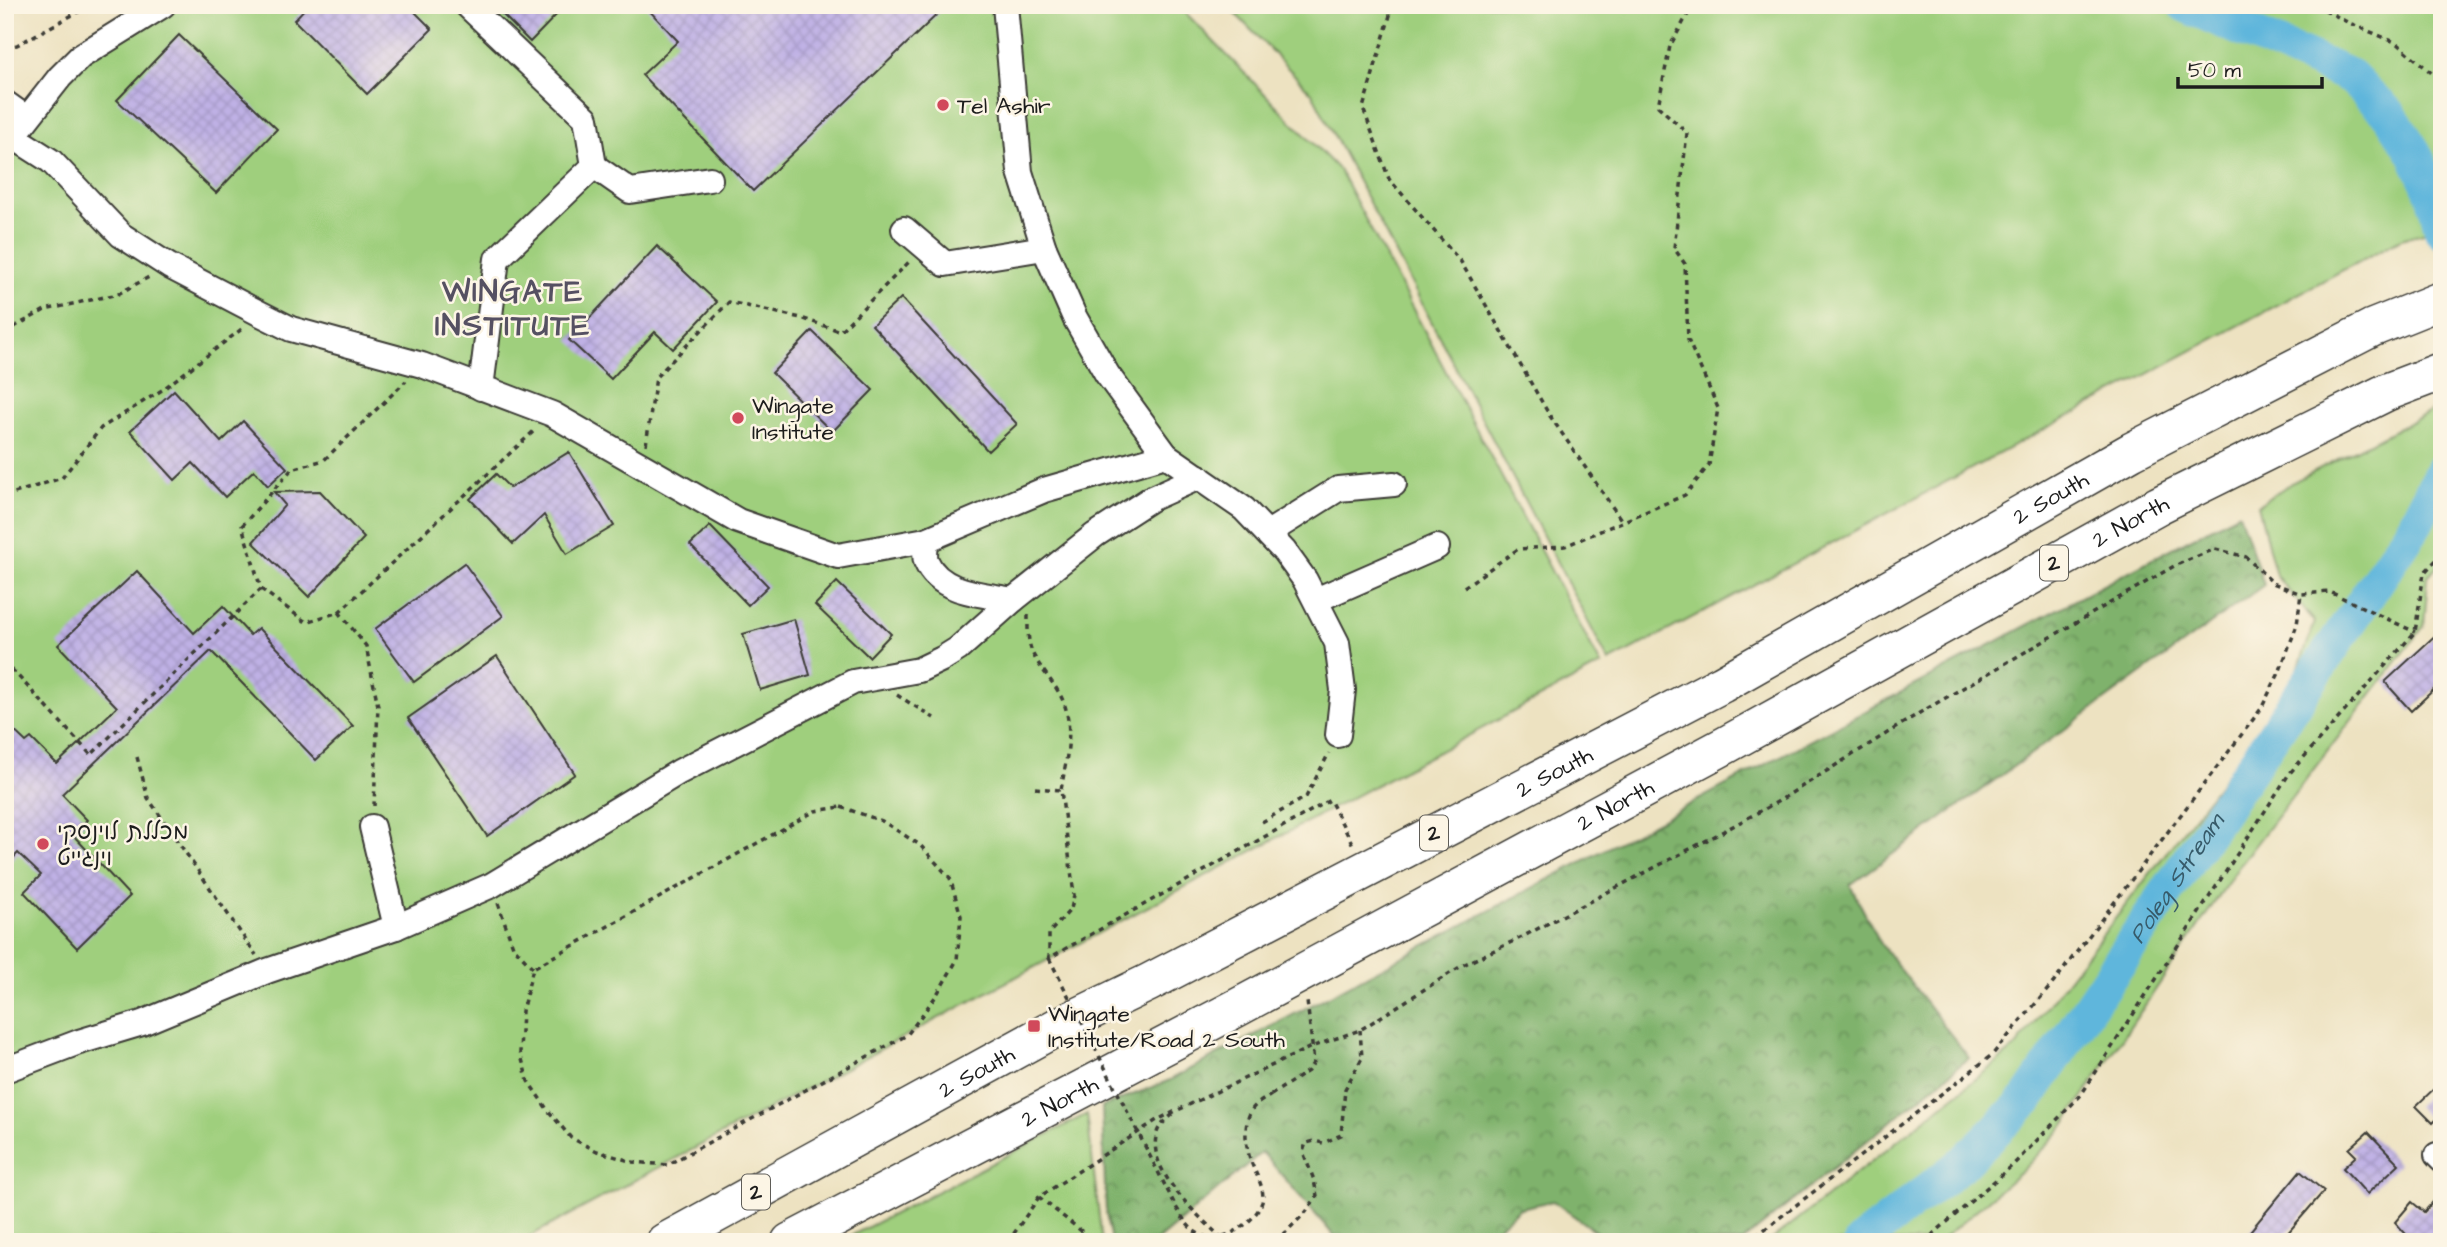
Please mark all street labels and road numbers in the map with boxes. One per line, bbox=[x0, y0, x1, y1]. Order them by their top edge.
street label: 2 South bbox=[2007, 464, 2095, 533]
street label: 2 North bbox=[2087, 487, 2175, 556]
road number: 2 bbox=[2040, 546, 2068, 580]
street label: 2 South bbox=[1511, 739, 1599, 806]
street label: 2 North bbox=[1571, 771, 1660, 839]
road number: 2 bbox=[1420, 816, 1448, 850]
street label: 2 South bbox=[933, 1038, 1021, 1106]
street label: 2 North bbox=[1016, 1068, 1105, 1135]
road number: 2 bbox=[742, 1174, 770, 1210]

